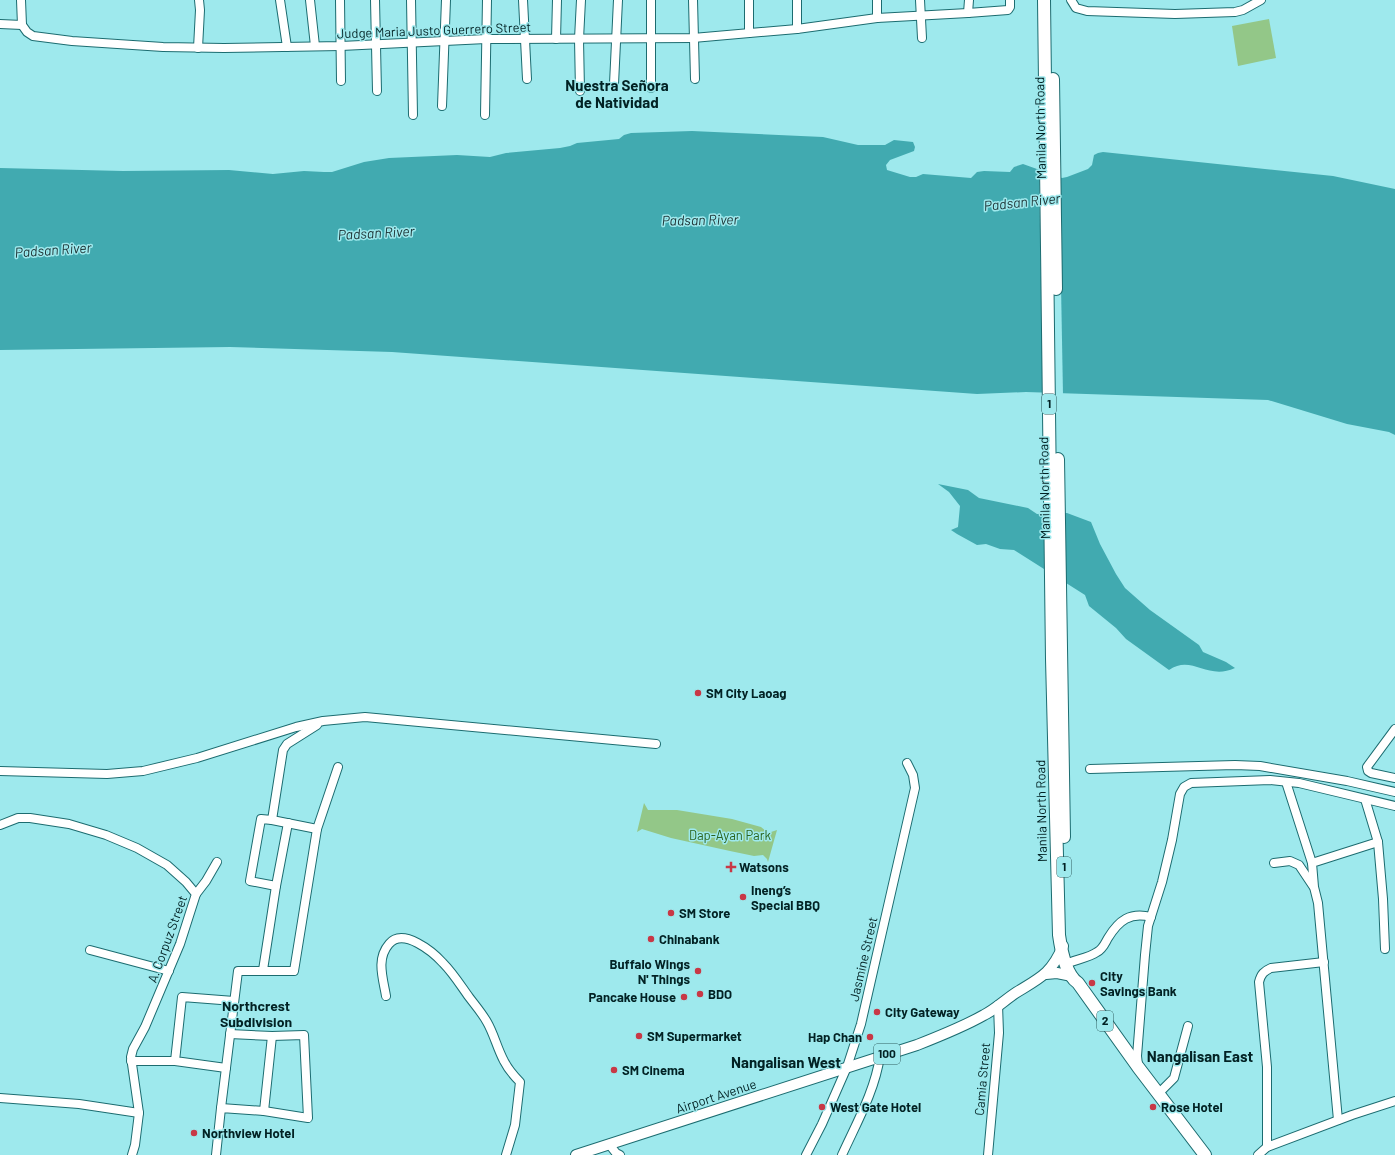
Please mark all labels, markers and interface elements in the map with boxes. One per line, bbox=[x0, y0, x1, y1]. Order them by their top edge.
street label: Judge Maria Justo Guerrero Street bbox=[337, 19, 531, 41]
district label: Nuestra Señora de Natividad bbox=[565, 76, 669, 111]
street label: Manila North Road bbox=[1031, 77, 1049, 179]
water label: Padsan River bbox=[983, 189, 1062, 214]
water label: Padsan River bbox=[661, 210, 740, 229]
water label: Padsan River bbox=[337, 222, 416, 243]
water label: Padsan River bbox=[14, 238, 93, 261]
road number: 1 bbox=[1042, 394, 1056, 414]
street label: Manila North Road bbox=[1035, 437, 1053, 539]
place label: SM City Laoag bbox=[706, 685, 787, 701]
marker: SM City Laoag bbox=[693, 688, 703, 698]
street label: Manila North Road bbox=[1032, 760, 1050, 862]
park label: Dap-Ayan Park bbox=[689, 827, 771, 843]
road number: 1 bbox=[1057, 857, 1071, 877]
place label: Watsons bbox=[739, 859, 789, 875]
marker: Watsons bbox=[726, 862, 736, 872]
place label: Ineng’s Special BBQ bbox=[751, 882, 820, 913]
marker: Ineng’s Special BBQ bbox=[738, 892, 748, 902]
street label: A. Corpuz Street bbox=[144, 893, 190, 985]
place label: SM Store bbox=[679, 905, 730, 921]
marker: SM Store bbox=[666, 908, 676, 918]
street label: Jasmine Street bbox=[845, 915, 881, 1003]
place label: Chinabank bbox=[659, 931, 720, 947]
marker: Chinabank bbox=[646, 934, 656, 944]
place label: Buffalo Wings N' Things bbox=[610, 956, 690, 987]
marker: Buffalo Wings N' Things bbox=[693, 966, 703, 976]
place label: City Savings Bank bbox=[1100, 968, 1177, 999]
marker: City Savings Bank bbox=[1087, 978, 1097, 988]
place label: BDO bbox=[708, 986, 732, 1002]
place label: Pancake House bbox=[588, 989, 676, 1005]
marker: BDO bbox=[695, 989, 705, 999]
marker: Pancake House bbox=[679, 992, 689, 1002]
district label: Northcrest Subdivision bbox=[220, 997, 292, 1030]
place label: City Gateway bbox=[885, 1004, 960, 1020]
marker: City Gateway bbox=[872, 1007, 882, 1017]
road number: 2 bbox=[1097, 1011, 1113, 1031]
place label: SM Supermarket bbox=[647, 1028, 742, 1044]
place label: Hap Chan bbox=[808, 1029, 862, 1045]
marker: SM Supermarket bbox=[634, 1031, 644, 1041]
marker: Hap Chan bbox=[865, 1032, 875, 1042]
street label: Camia Street bbox=[971, 1042, 993, 1116]
road number: 100 bbox=[874, 1044, 900, 1064]
district label: Nangalisan East bbox=[1147, 1047, 1253, 1065]
district label: Nangalisan West bbox=[731, 1053, 841, 1071]
place label: SM Cinema bbox=[622, 1062, 685, 1078]
marker: SM Cinema bbox=[609, 1065, 619, 1075]
street label: Airport Avenue bbox=[674, 1075, 758, 1117]
place label: West Gate Hotel bbox=[830, 1099, 921, 1115]
place label: Rose Hotel bbox=[1161, 1099, 1223, 1115]
marker: West Gate Hotel bbox=[817, 1102, 827, 1112]
marker: Rose Hotel bbox=[1148, 1102, 1158, 1112]
place label: Northview Hotel bbox=[202, 1125, 295, 1141]
marker: Northview Hotel bbox=[189, 1128, 199, 1138]

